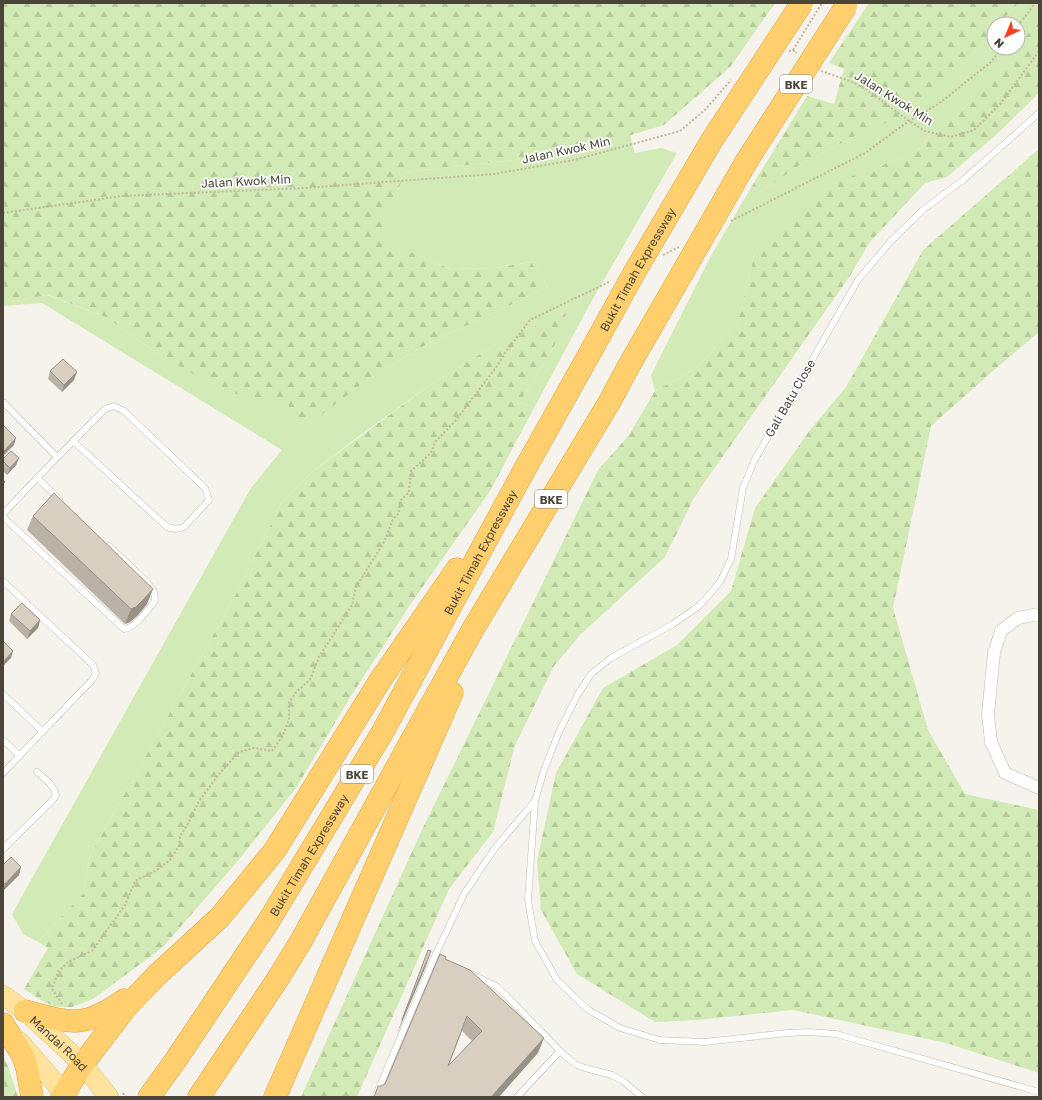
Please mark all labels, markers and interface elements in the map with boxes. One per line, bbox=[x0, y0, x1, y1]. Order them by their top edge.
north arrow bbox=[986, 16, 1026, 56]
text: N bbox=[991, 36, 1006, 51]
street label: Jalan Kwok Min bbox=[852, 68, 936, 128]
road number: BKE bbox=[780, 75, 812, 93]
street label: Jalan Kwok Min bbox=[520, 133, 612, 167]
street label: Jalan Kwok Min bbox=[201, 171, 291, 191]
street label: Bukit Timah Expressway bbox=[596, 204, 679, 334]
street label: Gali Batu Close bbox=[762, 356, 818, 440]
street label: Bukit Timah Expressway bbox=[440, 487, 520, 617]
road number: BKE bbox=[535, 490, 567, 508]
road number: BKE bbox=[341, 765, 373, 783]
street label: Bukit Timah Expressway bbox=[266, 791, 351, 919]
street label: Mandai Road bbox=[27, 1012, 91, 1074]

